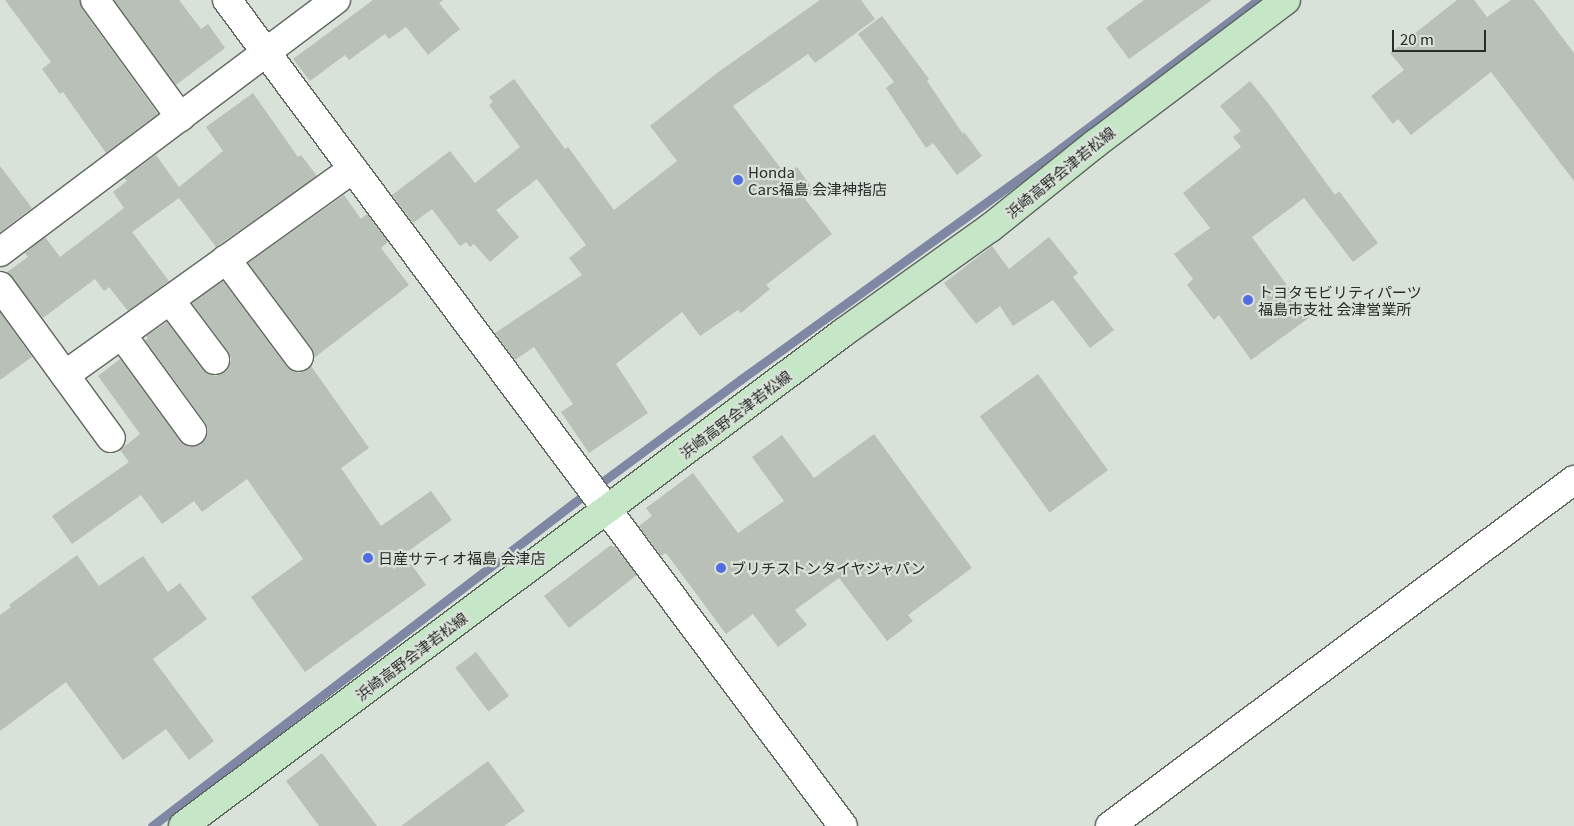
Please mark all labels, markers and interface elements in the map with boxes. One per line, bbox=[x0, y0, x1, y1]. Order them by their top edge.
scale bar bbox=[1394, 20, 1488, 52]
text: 20 m bbox=[1400, 28, 1434, 49]
street label: 浜崎高野会津若松線 bbox=[1002, 123, 1118, 221]
place label: Honda Cars福島 会津神指店 bbox=[748, 162, 887, 197]
marker: Honda Cars福島 会津神指店 bbox=[732, 174, 744, 186]
place label: トヨタモビリティパーツ 福島市支社 会津営業所 bbox=[1258, 282, 1423, 317]
marker: トヨタモビリティパーツ 福島市支社 会津営業所 bbox=[1242, 294, 1254, 306]
street label: 浜崎高野会津若松線 bbox=[676, 366, 794, 462]
place label: 日産サティオ福島 会津店 bbox=[378, 549, 546, 567]
marker: 日産サティオ福島 会津店 bbox=[362, 552, 374, 564]
place label: ブリチストンタイヤジャパン bbox=[731, 559, 926, 577]
marker: ブリチストンタイヤジャパン bbox=[715, 562, 727, 574]
street label: 浜崎高野会津若松線 bbox=[352, 608, 470, 704]

